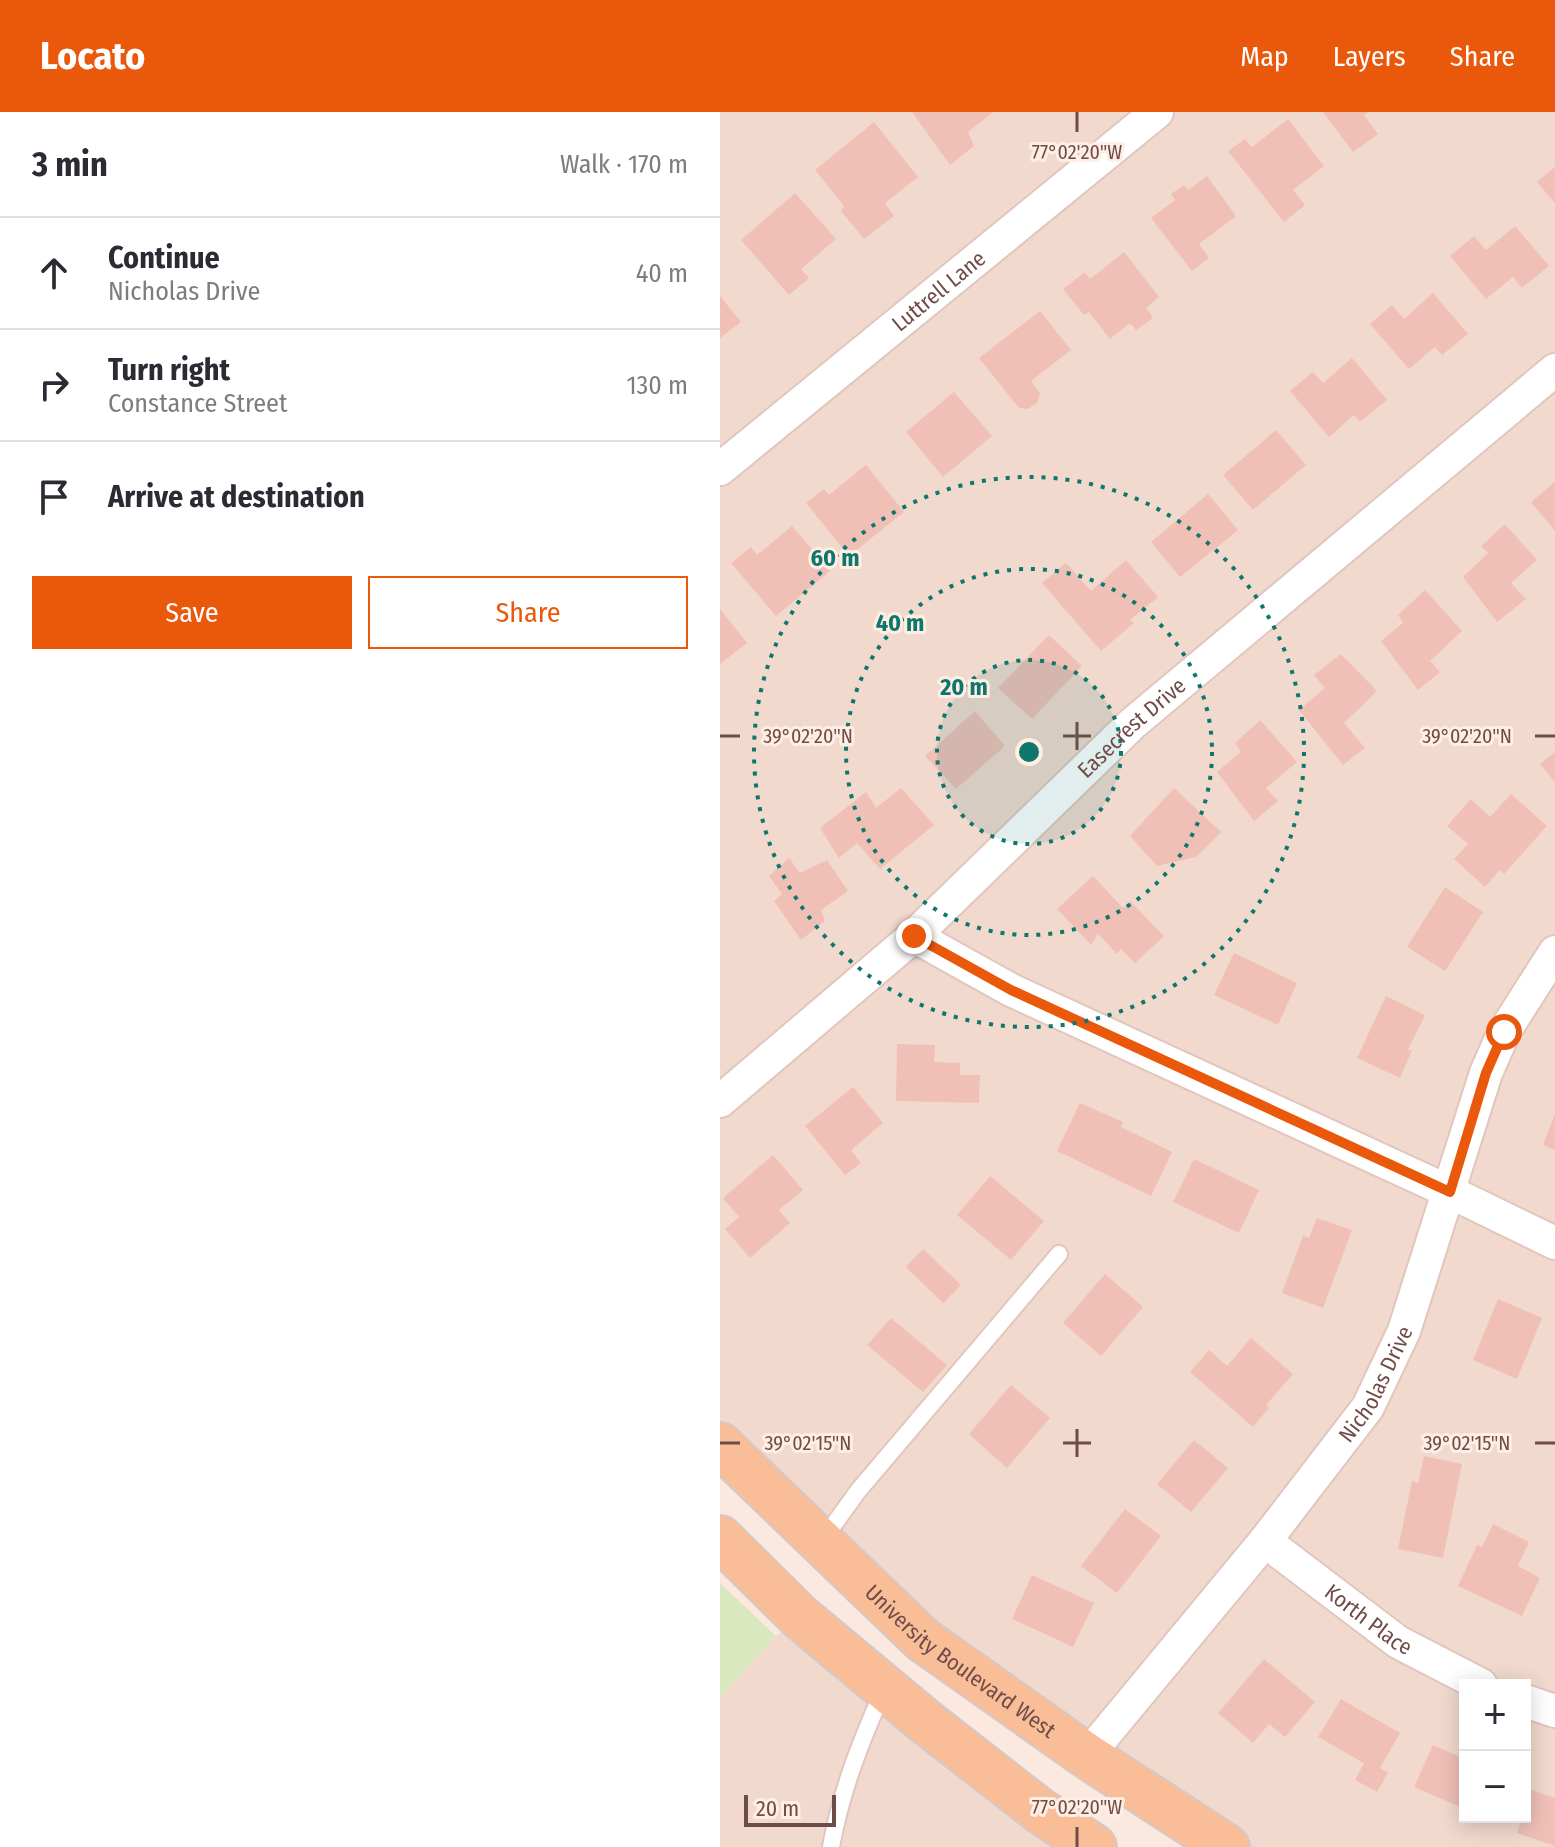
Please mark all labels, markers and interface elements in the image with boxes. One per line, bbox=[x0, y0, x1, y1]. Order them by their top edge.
text: Locato bbox=[40, 33, 145, 79]
text: Map bbox=[1240, 40, 1289, 73]
text: Layers bbox=[1333, 40, 1406, 73]
text: Share bbox=[1450, 40, 1515, 73]
text: 77°02'20"W bbox=[1032, 140, 1122, 164]
text: 3 min bbox=[32, 144, 108, 185]
text: Walk · 170 m bbox=[560, 149, 688, 180]
text: Continue bbox=[108, 240, 220, 276]
street label: Luttrell Lane bbox=[886, 244, 991, 337]
icon: ahead bbox=[32, 251, 76, 295]
text: 40 m bbox=[636, 258, 688, 289]
text: Nicholas Drive bbox=[108, 276, 260, 307]
text: Turn right bbox=[108, 352, 230, 388]
icon: right bbox=[32, 363, 76, 407]
text: 130 m bbox=[626, 370, 688, 401]
text: Constance Street bbox=[108, 388, 287, 419]
icon: arrive bbox=[32, 475, 76, 519]
text: Arrive at destination bbox=[108, 479, 365, 515]
text: 60 m bbox=[811, 544, 859, 572]
button: Save bbox=[32, 576, 352, 649]
button: Share bbox=[368, 576, 688, 649]
text: 40 m bbox=[876, 609, 924, 637]
street label: Easecrest Drive bbox=[1072, 672, 1191, 783]
text: 20 m bbox=[939, 673, 988, 701]
text: 39°02'20"N bbox=[763, 724, 853, 748]
text: 39°02'20"N bbox=[1422, 724, 1512, 748]
centre of rings bbox=[1015, 738, 1043, 766]
route end bbox=[896, 918, 932, 954]
route start bbox=[1486, 1014, 1522, 1050]
street label: Nicholas Drive bbox=[1333, 1321, 1418, 1447]
text: 39°02'15"N bbox=[764, 1431, 852, 1455]
text: 39°02'15"N bbox=[1423, 1431, 1511, 1455]
street label: University Boulevard West bbox=[860, 1578, 1062, 1744]
street label: Korth Place bbox=[1320, 1578, 1417, 1660]
map controls bbox=[1459, 1679, 1531, 1823]
button: + bbox=[1459, 1679, 1531, 1751]
button: − bbox=[1459, 1751, 1531, 1823]
scale bar bbox=[744, 1791, 836, 1827]
text: 20 m bbox=[756, 1795, 799, 1822]
text: 77°02'20"W bbox=[1032, 1795, 1122, 1819]

